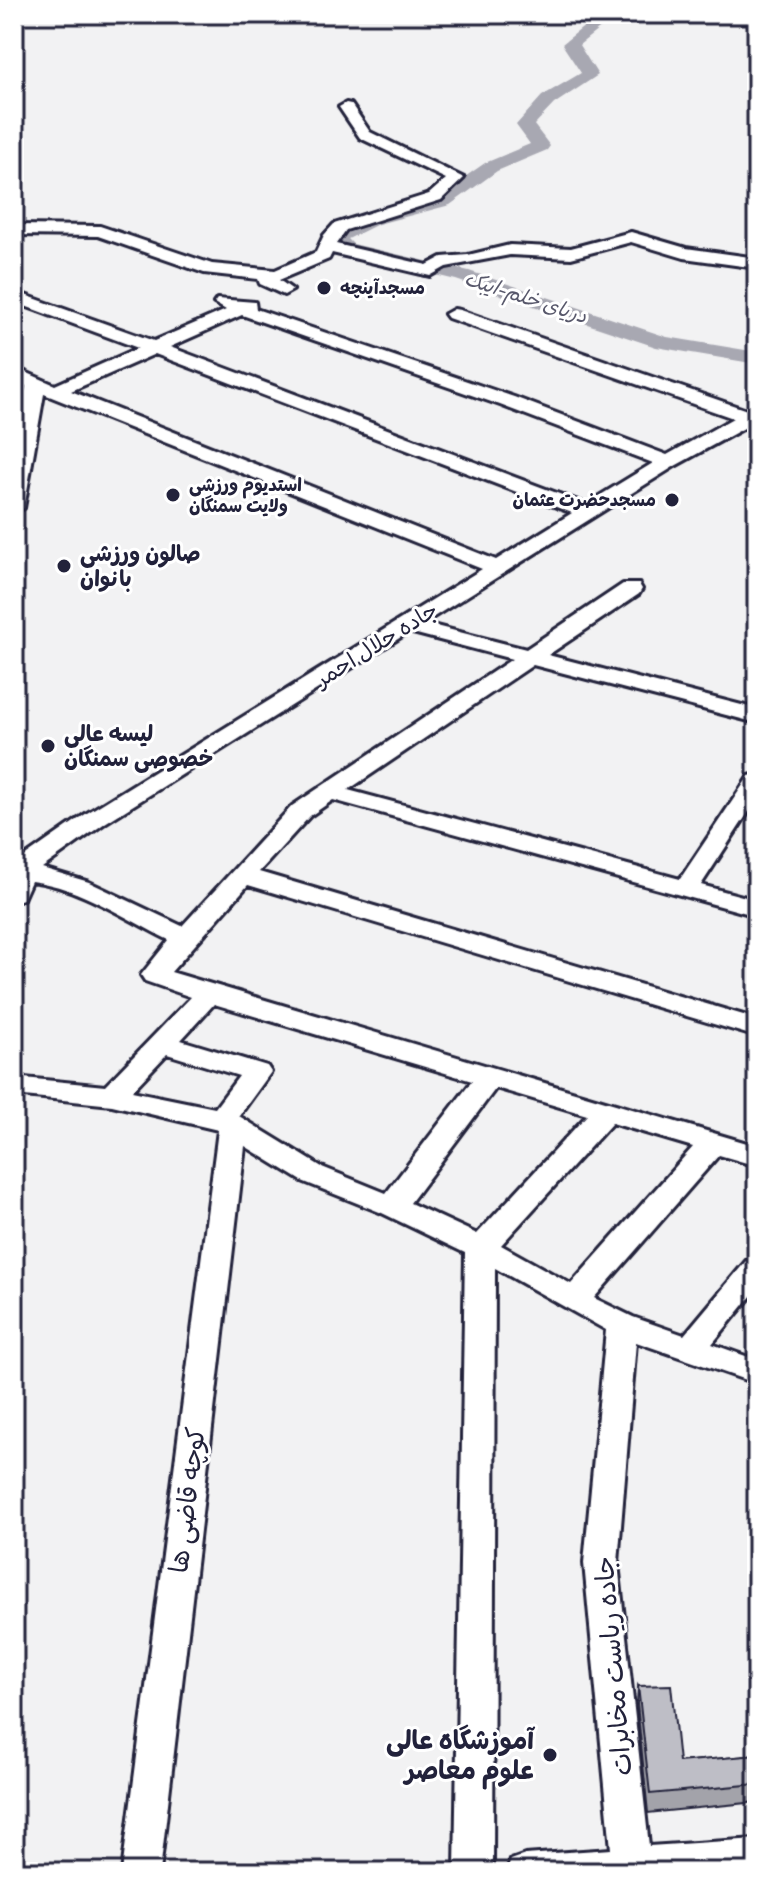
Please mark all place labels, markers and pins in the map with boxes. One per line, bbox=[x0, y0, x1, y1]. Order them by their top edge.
place label: مسجدآینچه bbox=[340, 275, 425, 300]
marker: مسجدآینچه bbox=[315, 279, 333, 297]
place label: استدیوم ورزشی ولایت سمنگان bbox=[189, 472, 302, 518]
marker: استدیوم ورزشی ولایت سمنگان bbox=[164, 486, 182, 504]
place label: مسجدحضرت عثمان bbox=[513, 487, 656, 512]
marker: مسجدحضرت عثمان bbox=[663, 491, 681, 509]
place label: صالون ورزشی بانوان bbox=[80, 538, 201, 593]
marker: صالون ورزشی بانوان bbox=[55, 557, 73, 575]
place label: لیسه عالی خصوصی سمنگان bbox=[64, 718, 213, 773]
marker: لیسه عالی خصوصی سمنگان bbox=[39, 737, 57, 755]
place label: آموزشگاه عالی علوم معاصر bbox=[386, 1722, 536, 1790]
marker: آموزشگاه عالی علوم معاصر bbox=[541, 1746, 559, 1764]

